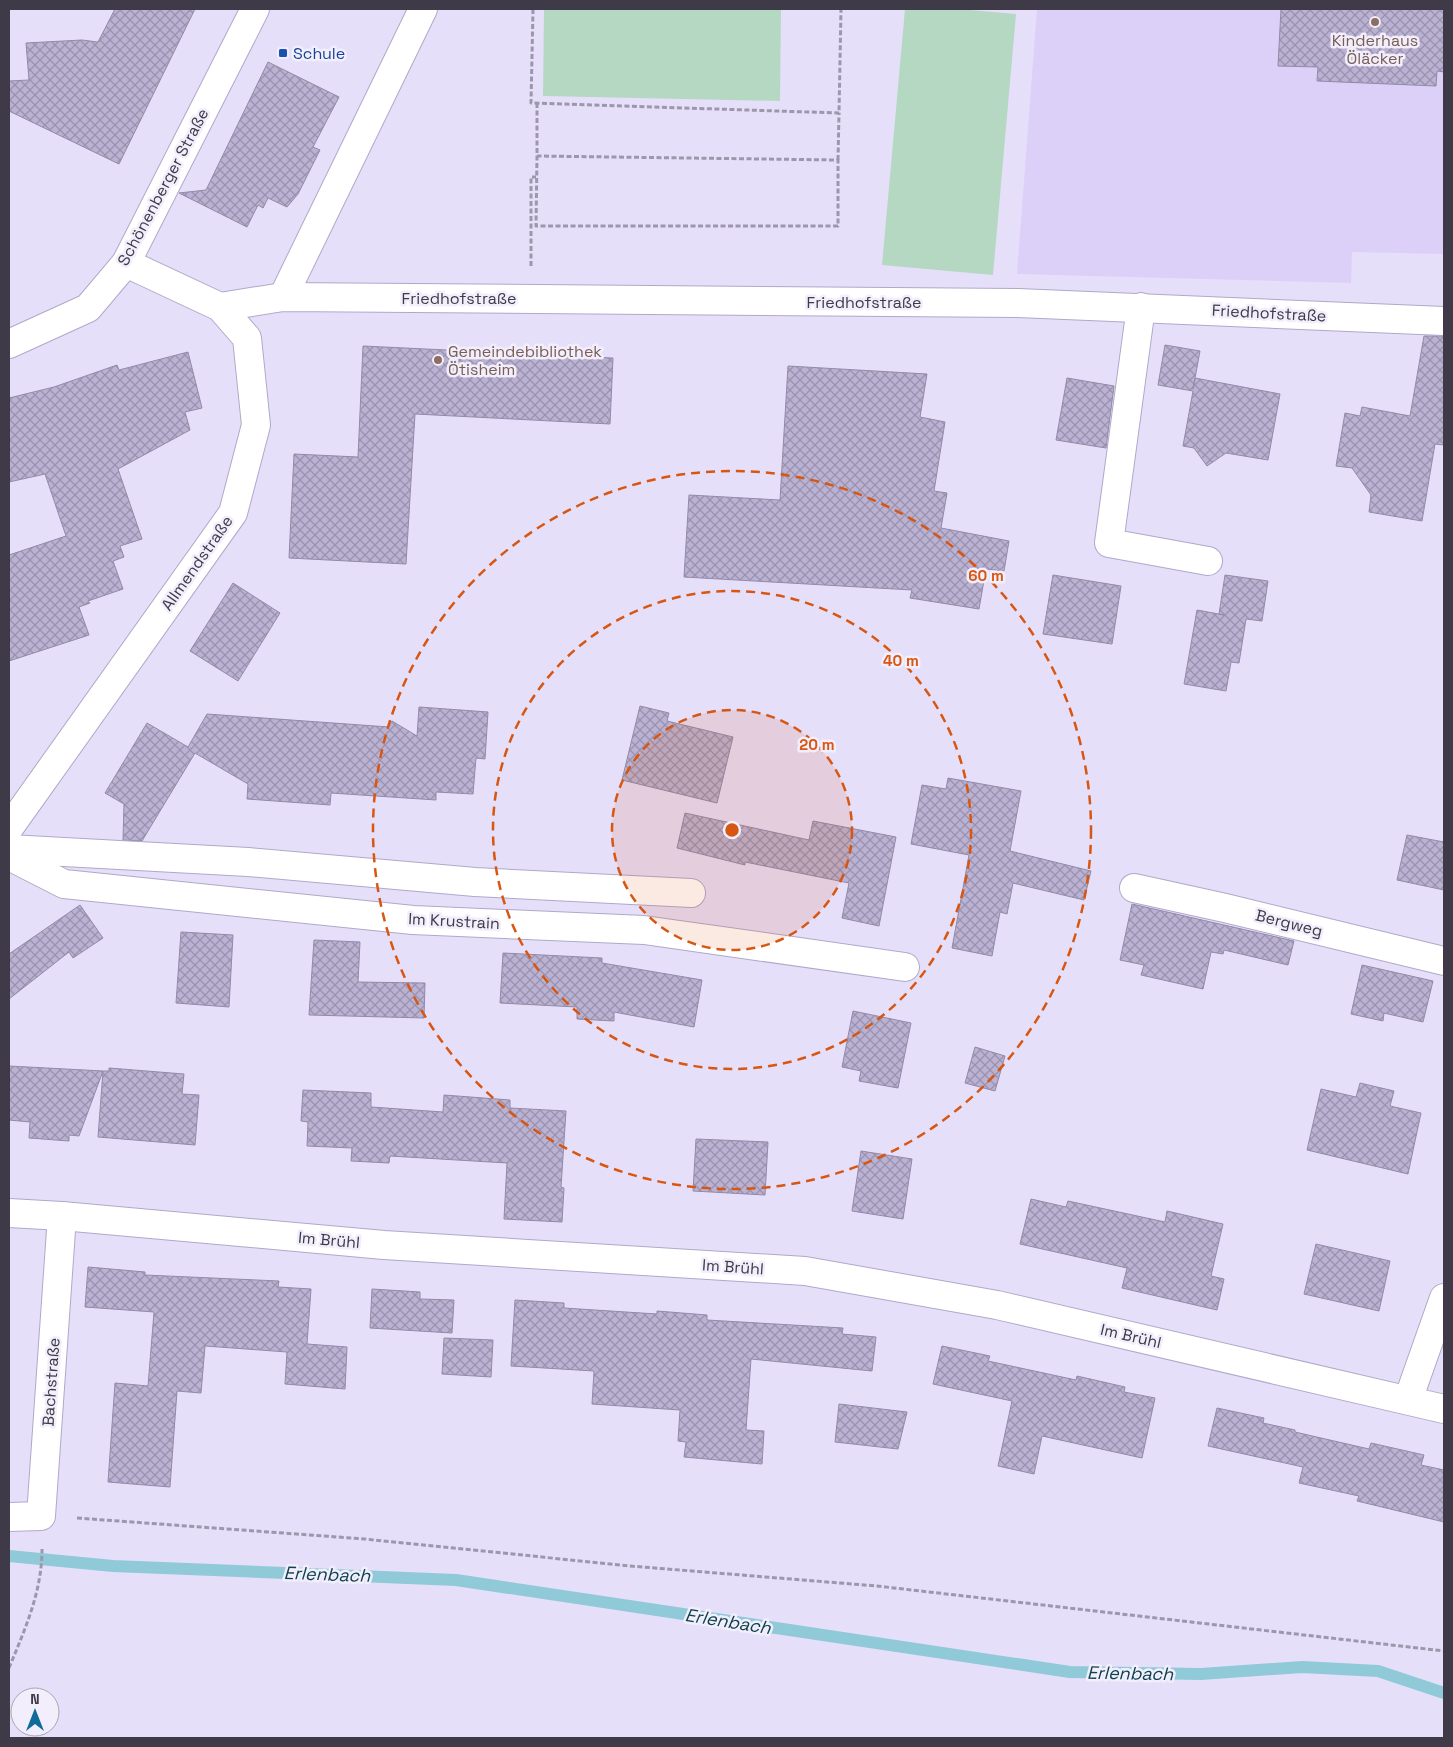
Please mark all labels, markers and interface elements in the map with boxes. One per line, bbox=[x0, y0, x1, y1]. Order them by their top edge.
marker: Kinderhaus Öläcker bbox=[1369, 16, 1381, 28]
place label: Kinderhaus Öläcker bbox=[1332, 30, 1418, 69]
place label: Schule bbox=[293, 43, 345, 64]
marker: Schule bbox=[277, 47, 289, 59]
street label: Schönenberger Straße bbox=[113, 105, 213, 269]
street label: Friedhofstraße bbox=[402, 288, 516, 309]
street label: Friedhofstraße bbox=[807, 292, 921, 313]
street label: Friedhofstraße bbox=[1211, 300, 1327, 326]
place label: Gemeindebibliothek Ötisheim bbox=[448, 341, 602, 380]
marker: Gemeindebibliothek Ötisheim bbox=[432, 354, 444, 366]
street label: Allmendstraße bbox=[156, 511, 238, 615]
text: 60 m bbox=[968, 566, 1004, 585]
text: 40 m bbox=[883, 651, 919, 670]
text: 20 m bbox=[799, 735, 835, 754]
centre of rings bbox=[723, 821, 741, 839]
street label: Bergweg bbox=[1253, 905, 1325, 941]
street label: Im Krustrain bbox=[408, 908, 500, 934]
street label: Im Brühl bbox=[297, 1227, 361, 1253]
street label: Im Brühl bbox=[701, 1254, 765, 1280]
street label: Im Brühl bbox=[1098, 1319, 1164, 1353]
street label: Bachstraße bbox=[37, 1337, 65, 1427]
water label: Erlenbach bbox=[283, 1561, 372, 1587]
water label: Erlenbach bbox=[683, 1603, 773, 1639]
water label: Erlenbach bbox=[1087, 1661, 1174, 1685]
north arrow bbox=[10, 1687, 60, 1737]
text: N bbox=[30, 1690, 40, 1708]

